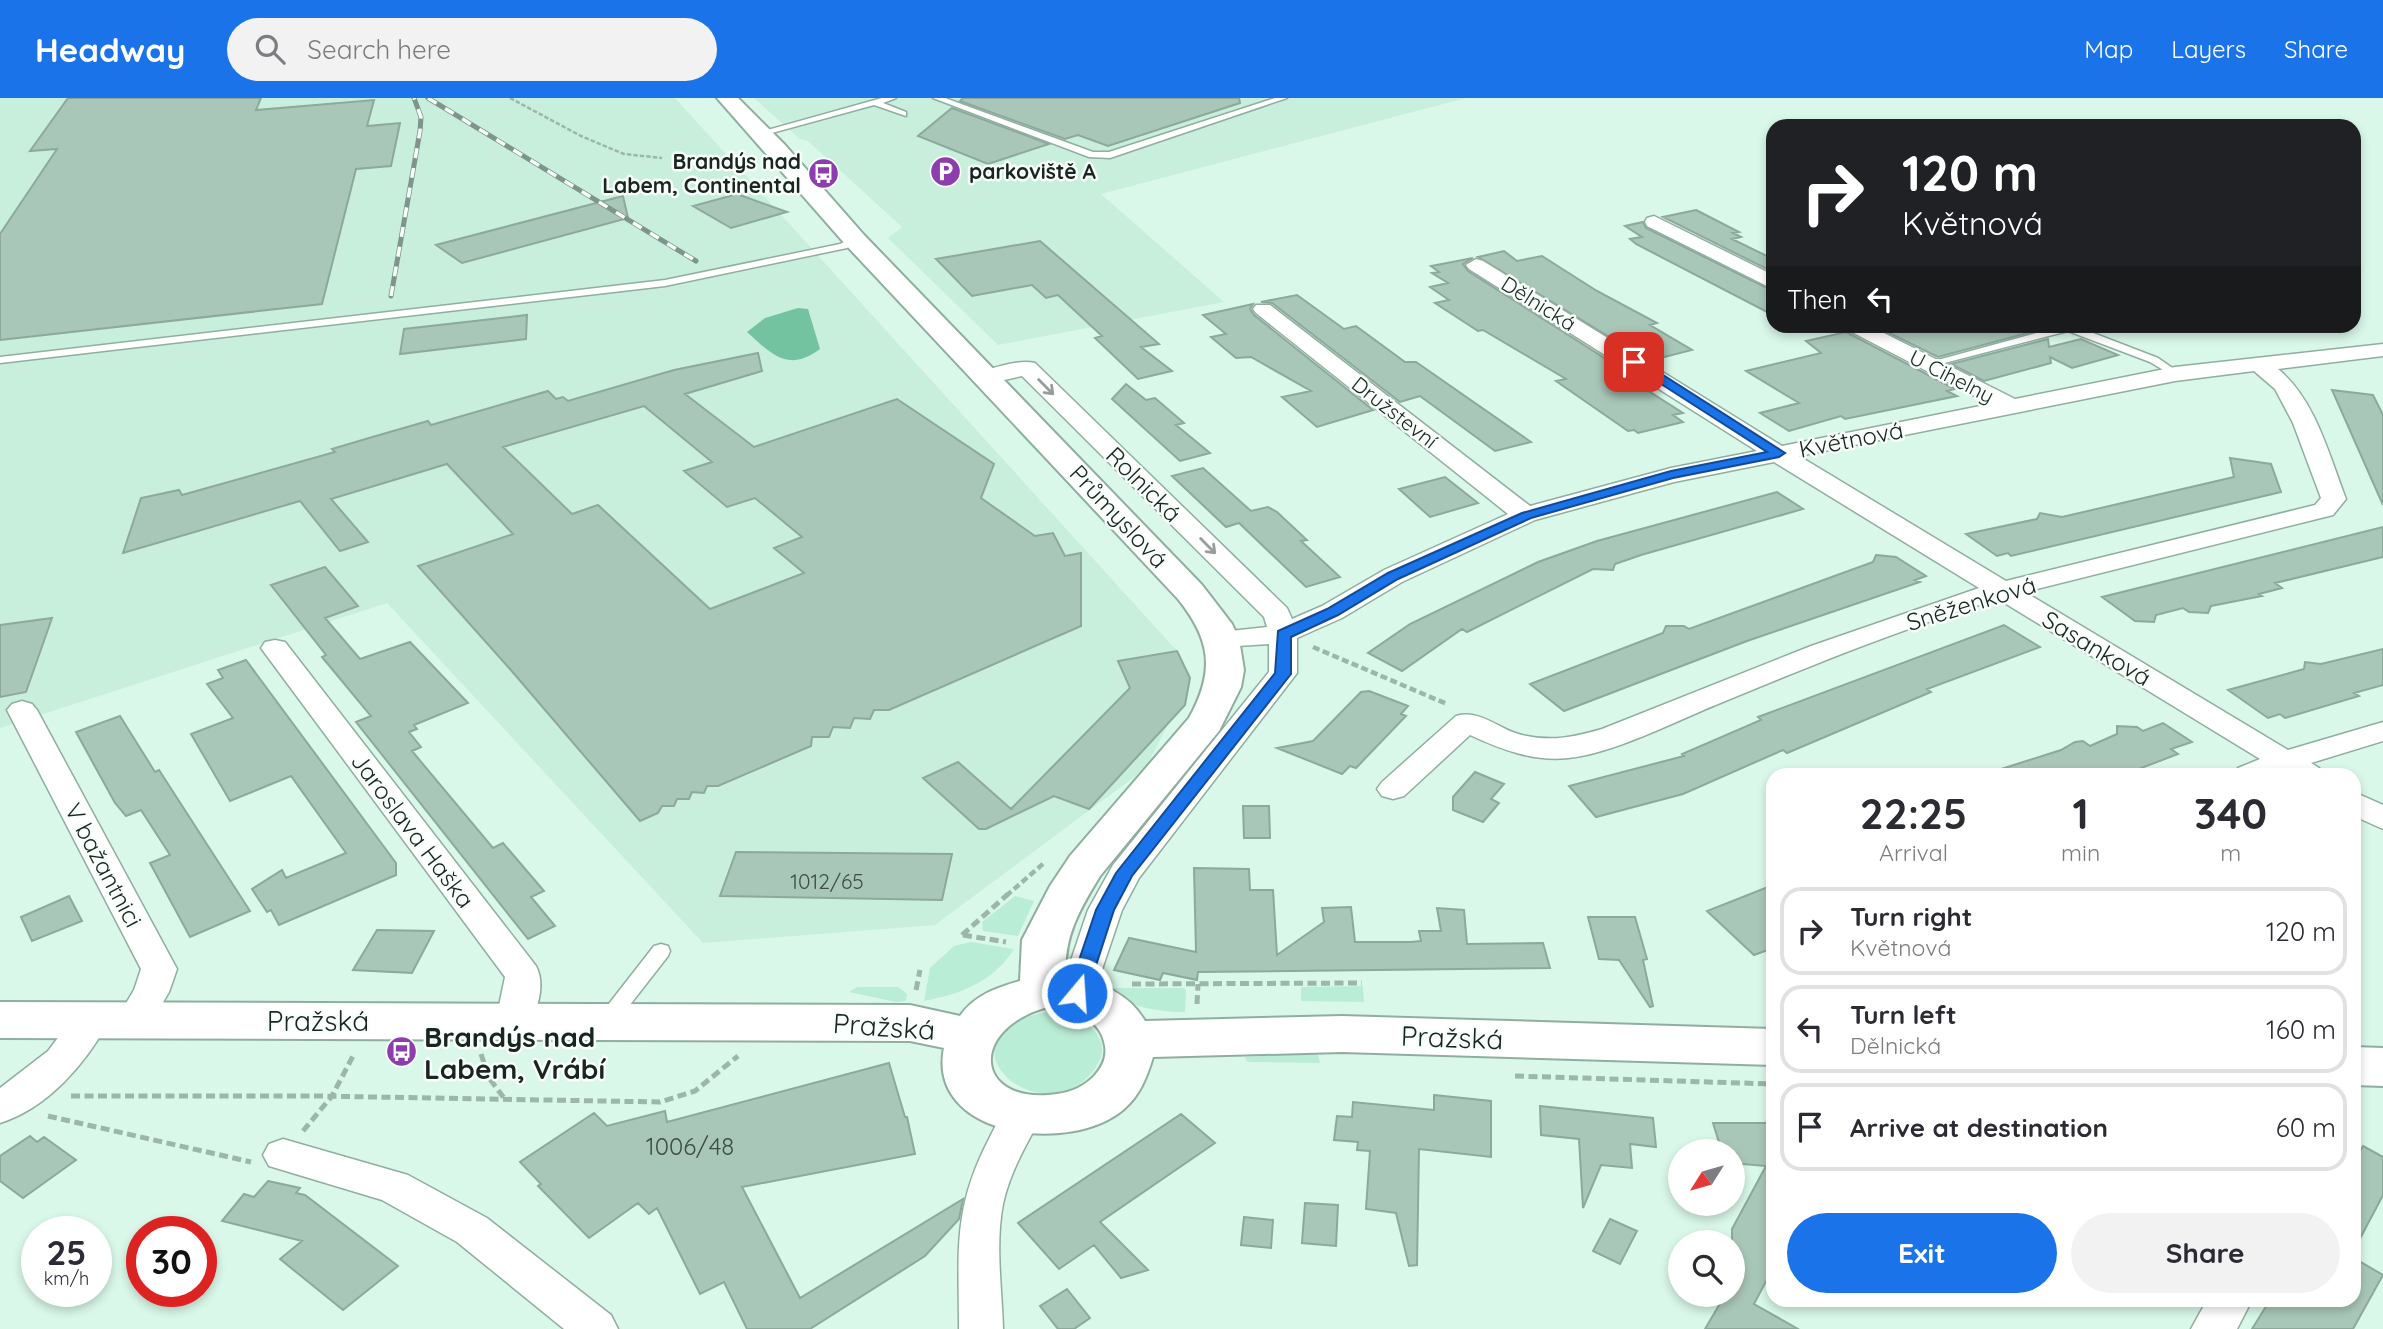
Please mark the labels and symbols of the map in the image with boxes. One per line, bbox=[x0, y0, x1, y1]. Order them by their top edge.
place label: Brandýs nad Labem, Continental bbox=[602, 148, 801, 198]
parking icon: parkoviště A bbox=[929, 154, 963, 188]
bus stop icon: Brandýs nad Labem, Continental bbox=[807, 156, 841, 190]
place label: parkoviště A bbox=[969, 158, 1097, 184]
street label: Dělnická bbox=[1497, 270, 1581, 336]
pin bbox=[1604, 332, 1664, 392]
street label: U Cihelny bbox=[1905, 344, 1999, 408]
street label: Družstevní bbox=[1347, 370, 1443, 454]
one-way arrow bbox=[1037, 378, 1054, 395]
street label: Květnová bbox=[1796, 414, 1906, 464]
street label: Rolnická bbox=[1100, 440, 1188, 528]
street label: Průmyslová bbox=[1064, 458, 1174, 574]
one-way arrow bbox=[1199, 538, 1216, 555]
street label: Sněženková bbox=[1903, 569, 2039, 637]
street label: Sasanková bbox=[2037, 604, 2157, 692]
street label: Jaroslava Haška bbox=[345, 746, 481, 914]
street label: V bažantnici bbox=[59, 798, 149, 932]
house number: 1012/65 bbox=[790, 868, 864, 894]
position arrow bbox=[1040, 956, 1114, 1030]
street label: Pražská bbox=[267, 1003, 369, 1038]
street label: Pražská bbox=[832, 1005, 936, 1047]
street label: Pražská bbox=[1400, 1018, 1504, 1056]
place label: Brandýs nad Labem, Vrábí bbox=[424, 1019, 606, 1086]
bus stop icon: Brandýs nad Labem, Vrábí bbox=[384, 1035, 418, 1069]
house number: 1006/48 bbox=[646, 1131, 734, 1161]
north arrow bbox=[1668, 1139, 1745, 1216]
speed limit sign: 30 bbox=[126, 1216, 217, 1307]

